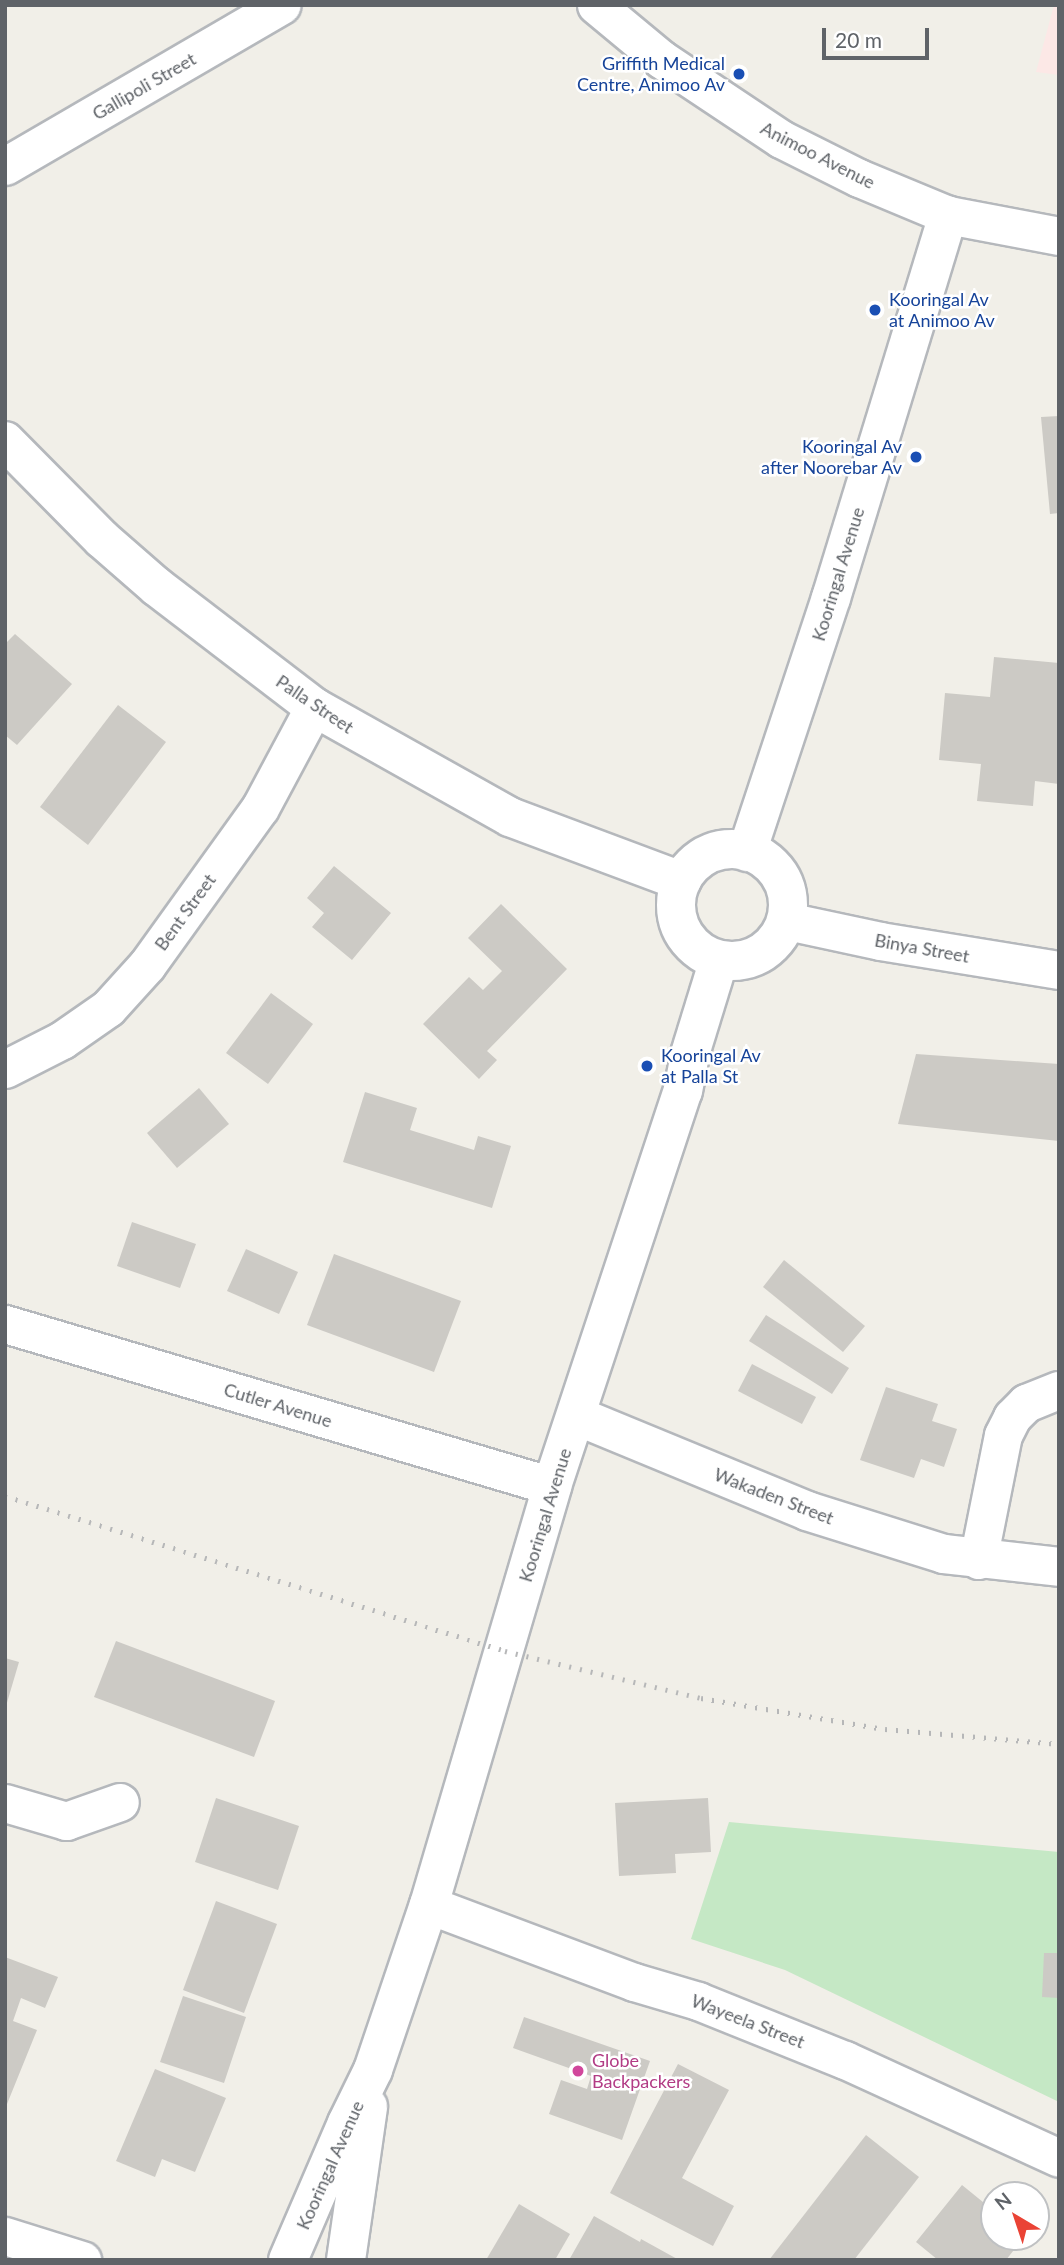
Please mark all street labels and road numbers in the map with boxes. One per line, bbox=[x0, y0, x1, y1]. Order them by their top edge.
street label: Gallipoli Street bbox=[88, 48, 200, 124]
street label: Animoo Avenue bbox=[757, 117, 879, 193]
street label: Kooringal Avenue bbox=[807, 504, 869, 644]
street label: Palla Street bbox=[272, 670, 358, 738]
street label: Bent Street bbox=[150, 869, 220, 955]
street label: Binya Street bbox=[873, 929, 971, 967]
street label: Cutler Avenue bbox=[221, 1378, 335, 1432]
street label: Kooringal Avenue bbox=[514, 1445, 576, 1585]
street label: Wakaden Street bbox=[711, 1463, 837, 1529]
street label: Wayeela Street bbox=[688, 1989, 808, 2053]
street label: Kooringal Avenue bbox=[292, 2097, 368, 2233]

